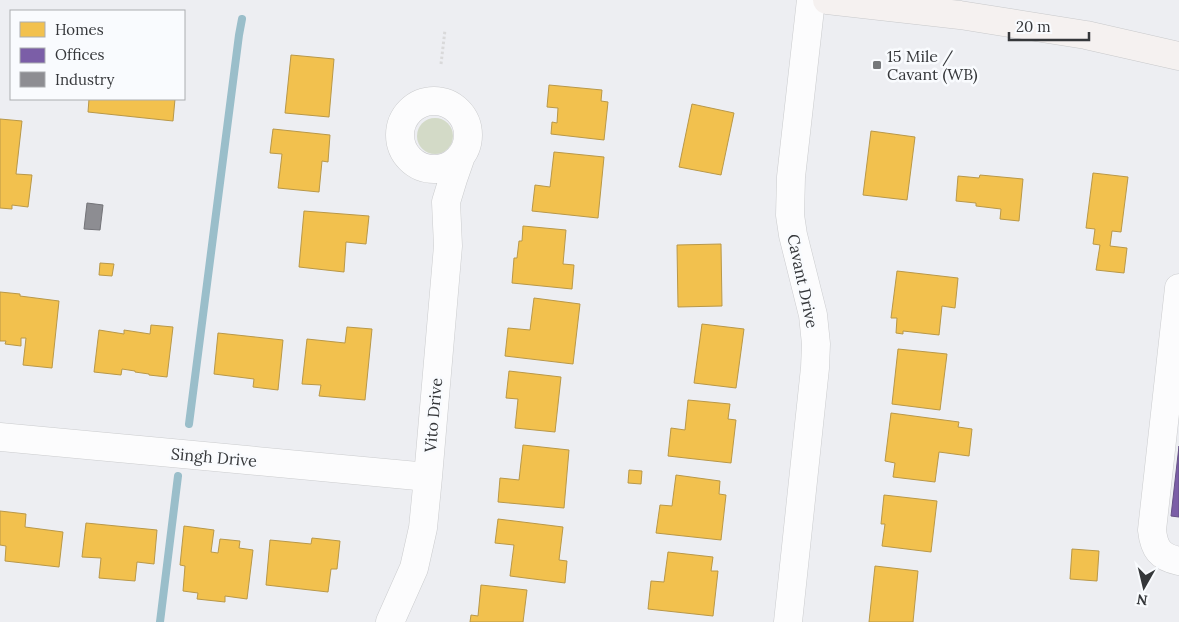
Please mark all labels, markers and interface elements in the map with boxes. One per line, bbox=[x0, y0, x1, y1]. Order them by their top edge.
legend bbox=[10, 10, 185, 100]
scale bar bbox=[1009, 10, 1089, 42]
text: 20 m bbox=[1016, 17, 1051, 36]
text: Homes bbox=[55, 20, 104, 39]
text: Offices bbox=[55, 45, 105, 64]
place label: 15 Mile / Cavant (WB) bbox=[887, 46, 978, 85]
marker: 15 Mile / Cavant (WB) bbox=[871, 59, 883, 71]
text: Industry bbox=[55, 70, 114, 89]
street label: Cavant Drive bbox=[783, 232, 823, 330]
street label: Vito Drive bbox=[420, 377, 446, 454]
street label: Singh Drive bbox=[170, 443, 258, 471]
north arrow bbox=[1119, 562, 1169, 612]
text: N bbox=[1135, 590, 1149, 610]

